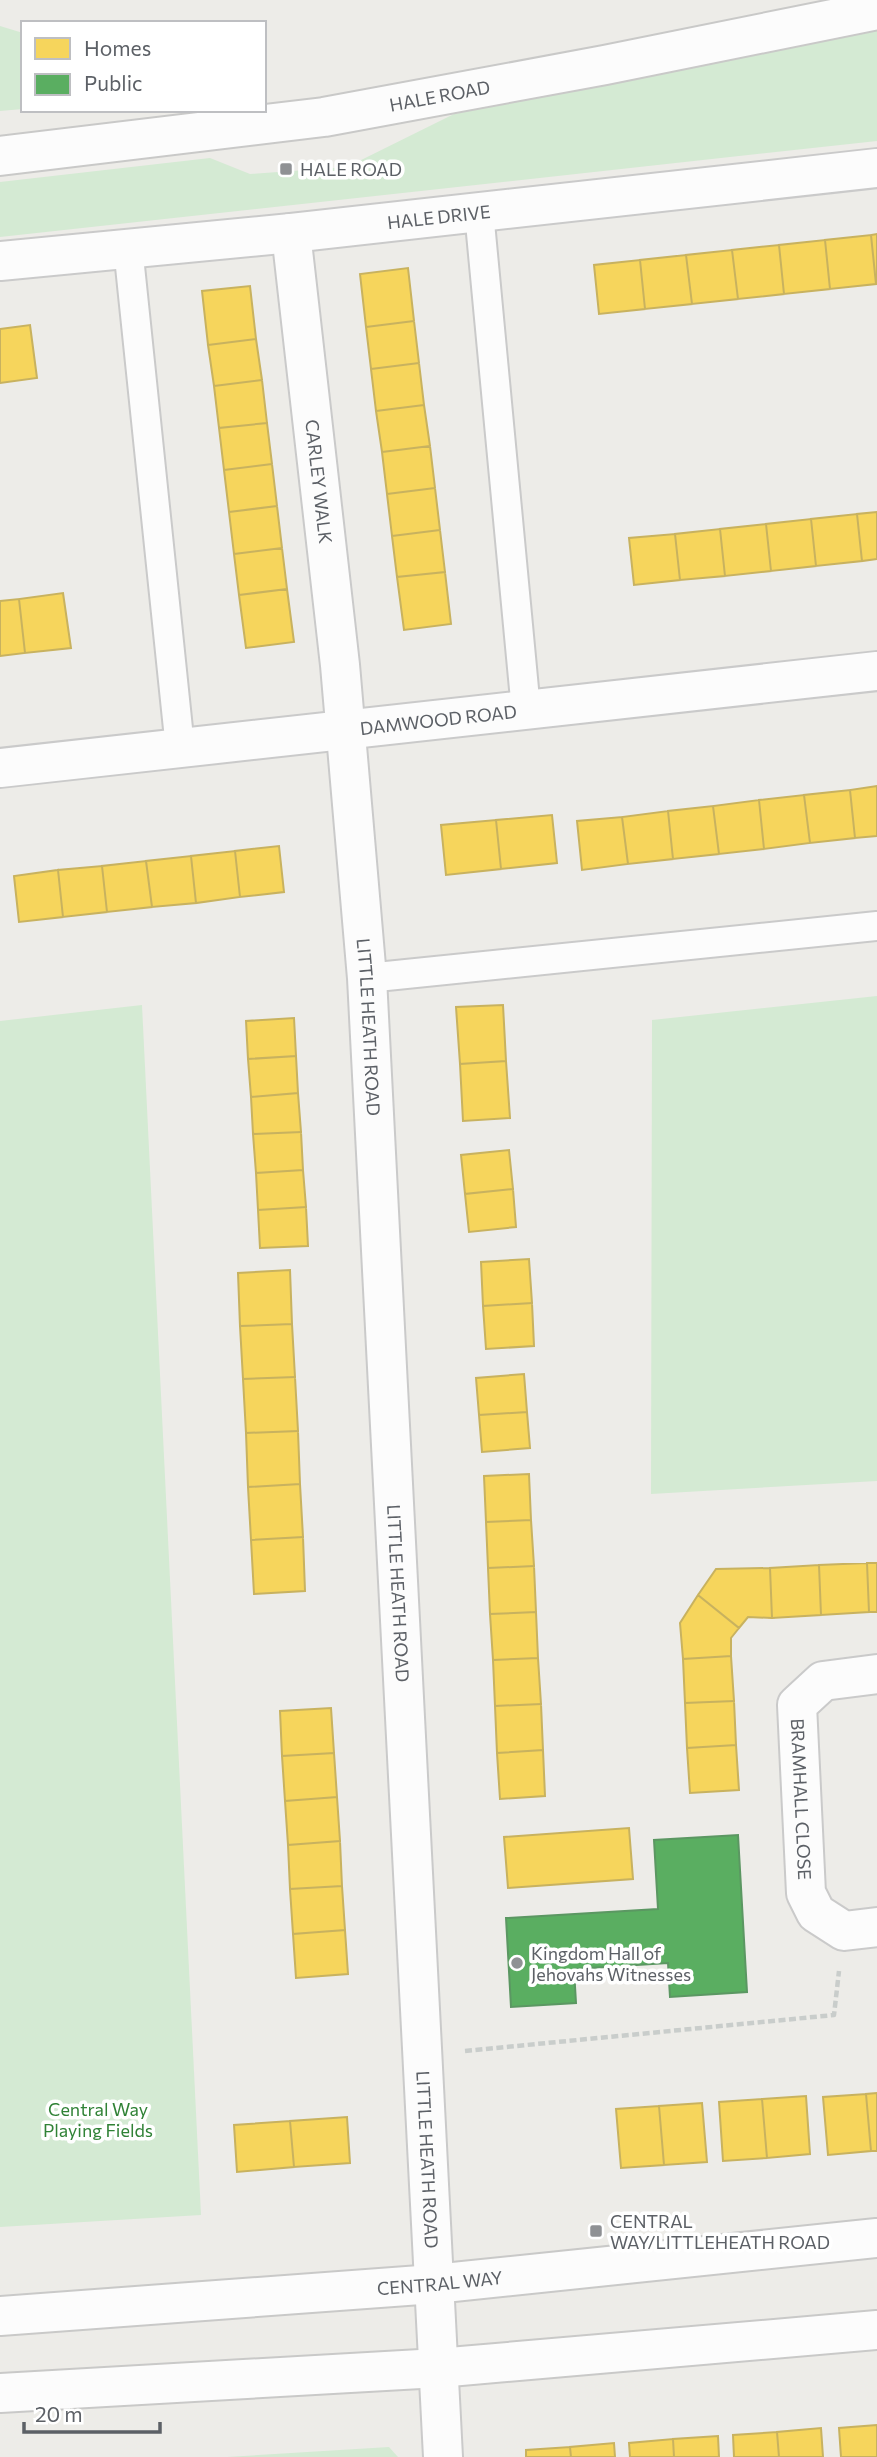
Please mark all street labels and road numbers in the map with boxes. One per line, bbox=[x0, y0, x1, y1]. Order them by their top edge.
street label: HALE ROAD bbox=[388, 75, 492, 116]
street label: HALE DRIVE bbox=[386, 200, 492, 233]
street label: CARLEY WALK bbox=[301, 418, 337, 545]
street label: DAMWOOD ROAD bbox=[359, 700, 518, 739]
street label: LITTLE HEATH ROAD bbox=[353, 937, 385, 1116]
street label: LITTLE HEATH ROAD bbox=[383, 1504, 414, 1683]
street label: BRAMHALL CLOSE bbox=[787, 1718, 816, 1880]
street label: LITTLE HEATH ROAD bbox=[412, 2070, 443, 2249]
street label: CENTRAL WAY bbox=[376, 2266, 504, 2299]

